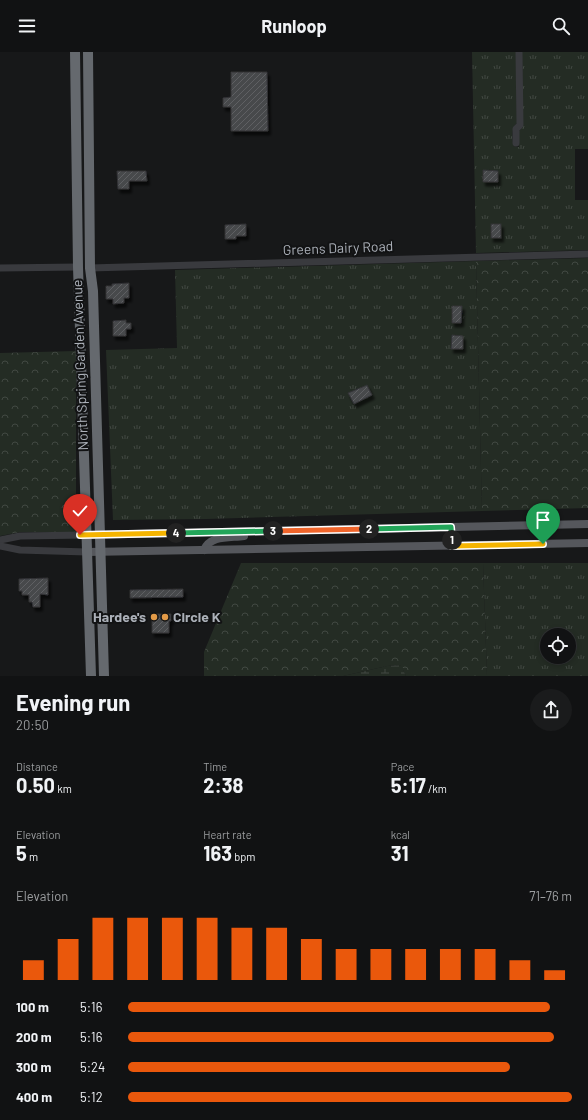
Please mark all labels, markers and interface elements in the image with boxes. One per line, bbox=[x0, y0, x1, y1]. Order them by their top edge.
icon: menu bbox=[16, 15, 38, 37]
text: Runloop bbox=[261, 15, 327, 37]
icon: search bbox=[550, 15, 572, 37]
street label: Greens Dairy Road bbox=[282, 237, 394, 258]
street label: North Spring Garden Avenue bbox=[68, 279, 91, 451]
pin bbox=[63, 494, 97, 535]
icon: check bbox=[69, 500, 91, 522]
pin bbox=[526, 503, 560, 544]
icon: arrive bbox=[532, 509, 554, 531]
pin: 2 bbox=[359, 519, 379, 539]
pin: 3 bbox=[263, 521, 283, 541]
text: 2 bbox=[366, 522, 372, 535]
pin: 4 bbox=[166, 523, 186, 543]
text: 3 bbox=[270, 524, 276, 537]
text: 4 bbox=[173, 526, 179, 539]
pin: 1 bbox=[442, 530, 462, 550]
text: 1 bbox=[450, 533, 454, 546]
place label: Hardee's bbox=[93, 608, 146, 625]
place label: Circle K bbox=[173, 608, 221, 625]
marker: Hardee's bbox=[149, 612, 159, 622]
marker: Circle K bbox=[160, 612, 170, 622]
map controls bbox=[540, 628, 576, 664]
button: locate bbox=[540, 628, 576, 664]
text: Evening run bbox=[16, 689, 130, 715]
button: share bbox=[530, 689, 572, 731]
text: 20:50 bbox=[16, 717, 49, 733]
text: Distance bbox=[16, 760, 58, 773]
text: Time bbox=[203, 760, 227, 773]
text: Pace bbox=[391, 760, 414, 773]
text: 0.50 bbox=[16, 773, 55, 797]
text: 2:38 bbox=[203, 773, 243, 797]
text: 5:17 bbox=[391, 773, 426, 797]
text: km bbox=[55, 782, 72, 795]
text: /km bbox=[426, 782, 447, 795]
text: Elevation bbox=[16, 828, 60, 841]
text: Heart rate bbox=[203, 828, 252, 841]
text: kcal bbox=[391, 828, 410, 841]
text: 5 bbox=[16, 841, 27, 865]
text: 163 bbox=[203, 841, 232, 865]
text: 31 bbox=[391, 841, 408, 865]
text: m bbox=[27, 850, 38, 863]
text: bpm bbox=[232, 850, 255, 863]
text: Elevation bbox=[16, 888, 68, 904]
text: 71–76 m bbox=[529, 888, 572, 904]
text: 100 m bbox=[16, 999, 49, 1015]
text: 5:16 bbox=[80, 999, 102, 1015]
text: 200 m bbox=[16, 1029, 52, 1045]
text: 5:16 bbox=[80, 1029, 102, 1045]
text: 300 m bbox=[16, 1059, 51, 1075]
text: 5:24 bbox=[80, 1059, 105, 1075]
text: 400 m bbox=[16, 1089, 52, 1105]
text: 5:12 bbox=[80, 1089, 103, 1105]

